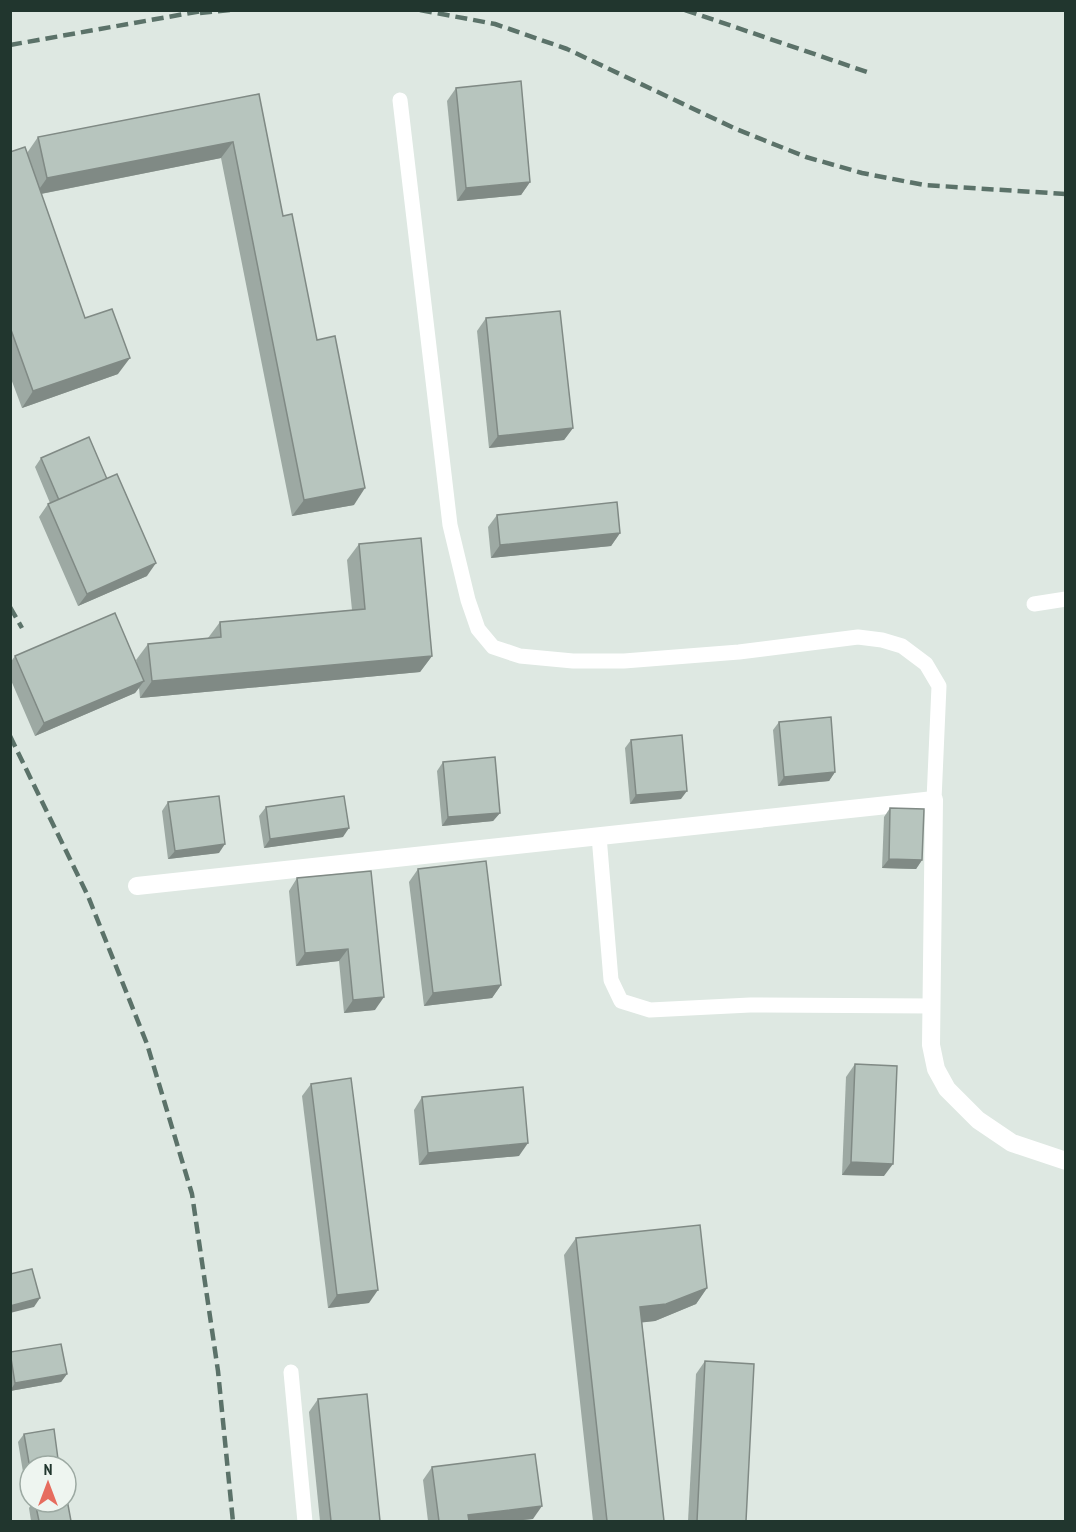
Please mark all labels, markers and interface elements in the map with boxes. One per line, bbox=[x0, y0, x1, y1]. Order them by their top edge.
north arrow bbox=[18, 1454, 78, 1514]
text: N bbox=[44, 1459, 52, 1479]

